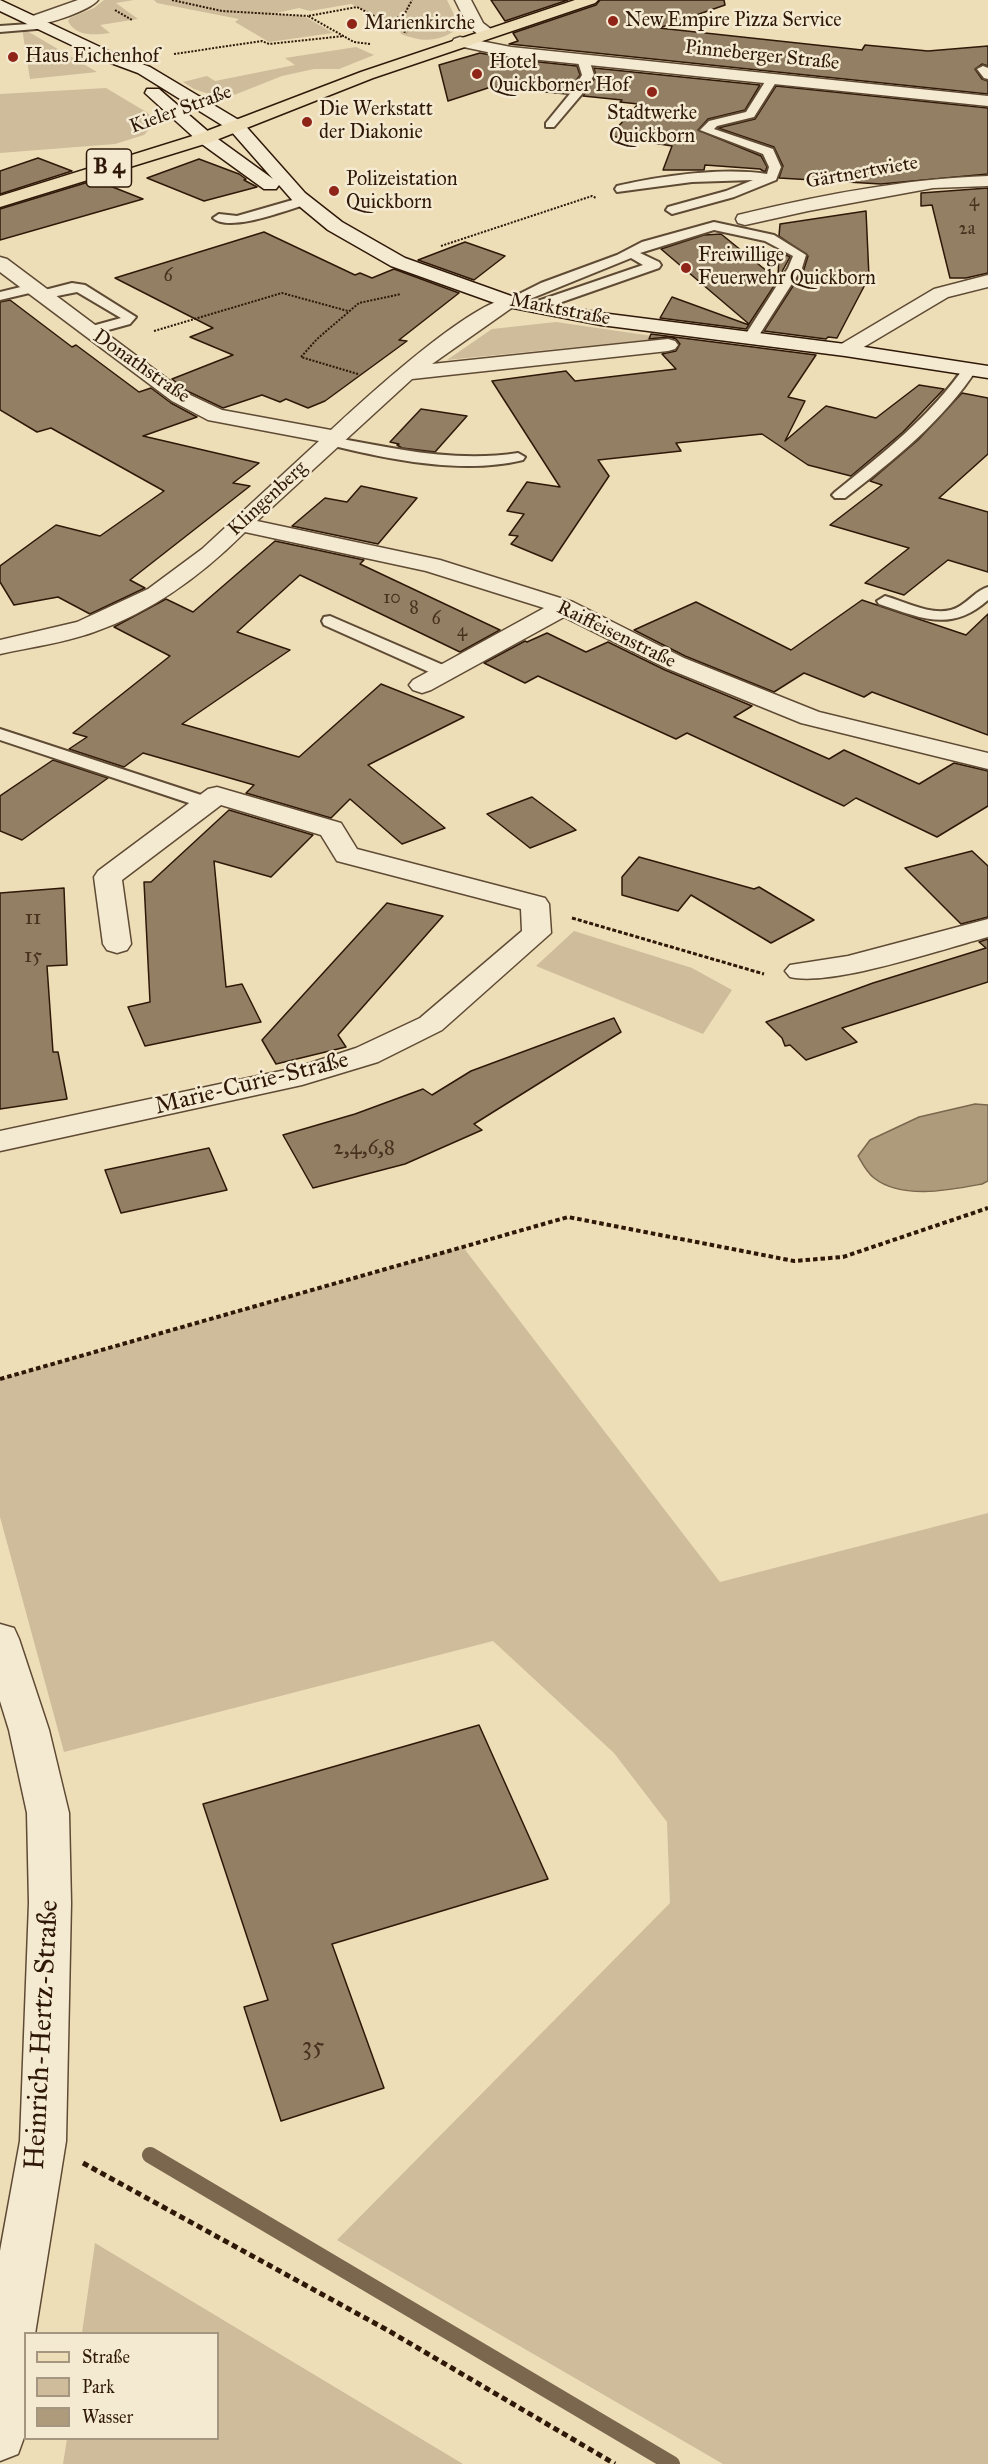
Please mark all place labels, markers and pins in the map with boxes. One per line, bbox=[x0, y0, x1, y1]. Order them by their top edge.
place label: New Empire Pizza Service bbox=[625, 9, 842, 33]
place label: Marienkirche bbox=[364, 12, 475, 36]
marker: New Empire Pizza Service bbox=[606, 14, 620, 28]
marker: Marienkirche bbox=[345, 17, 359, 31]
place label: Haus Eichenhof bbox=[25, 45, 159, 69]
marker: Haus Eichenhof bbox=[6, 50, 20, 64]
place label: Hotel Quickborner Hof bbox=[489, 51, 629, 98]
marker: Hotel Quickborner Hof bbox=[470, 67, 484, 81]
marker: Stadtwerke Quickborn bbox=[645, 85, 659, 99]
place label: Die Werkstatt der Diakonie bbox=[319, 98, 433, 145]
place label: Stadtwerke Quickborn bbox=[607, 102, 697, 149]
marker: Die Werkstatt der Diakonie bbox=[300, 115, 314, 129]
place label: Polizeistation Quickborn bbox=[346, 168, 457, 215]
marker: Polizeistation Quickborn bbox=[327, 184, 341, 198]
place label: Freiwillige Feuerwehr Quickborn bbox=[698, 244, 876, 291]
marker: Freiwillige Feuerwehr Quickborn bbox=[679, 261, 693, 275]

